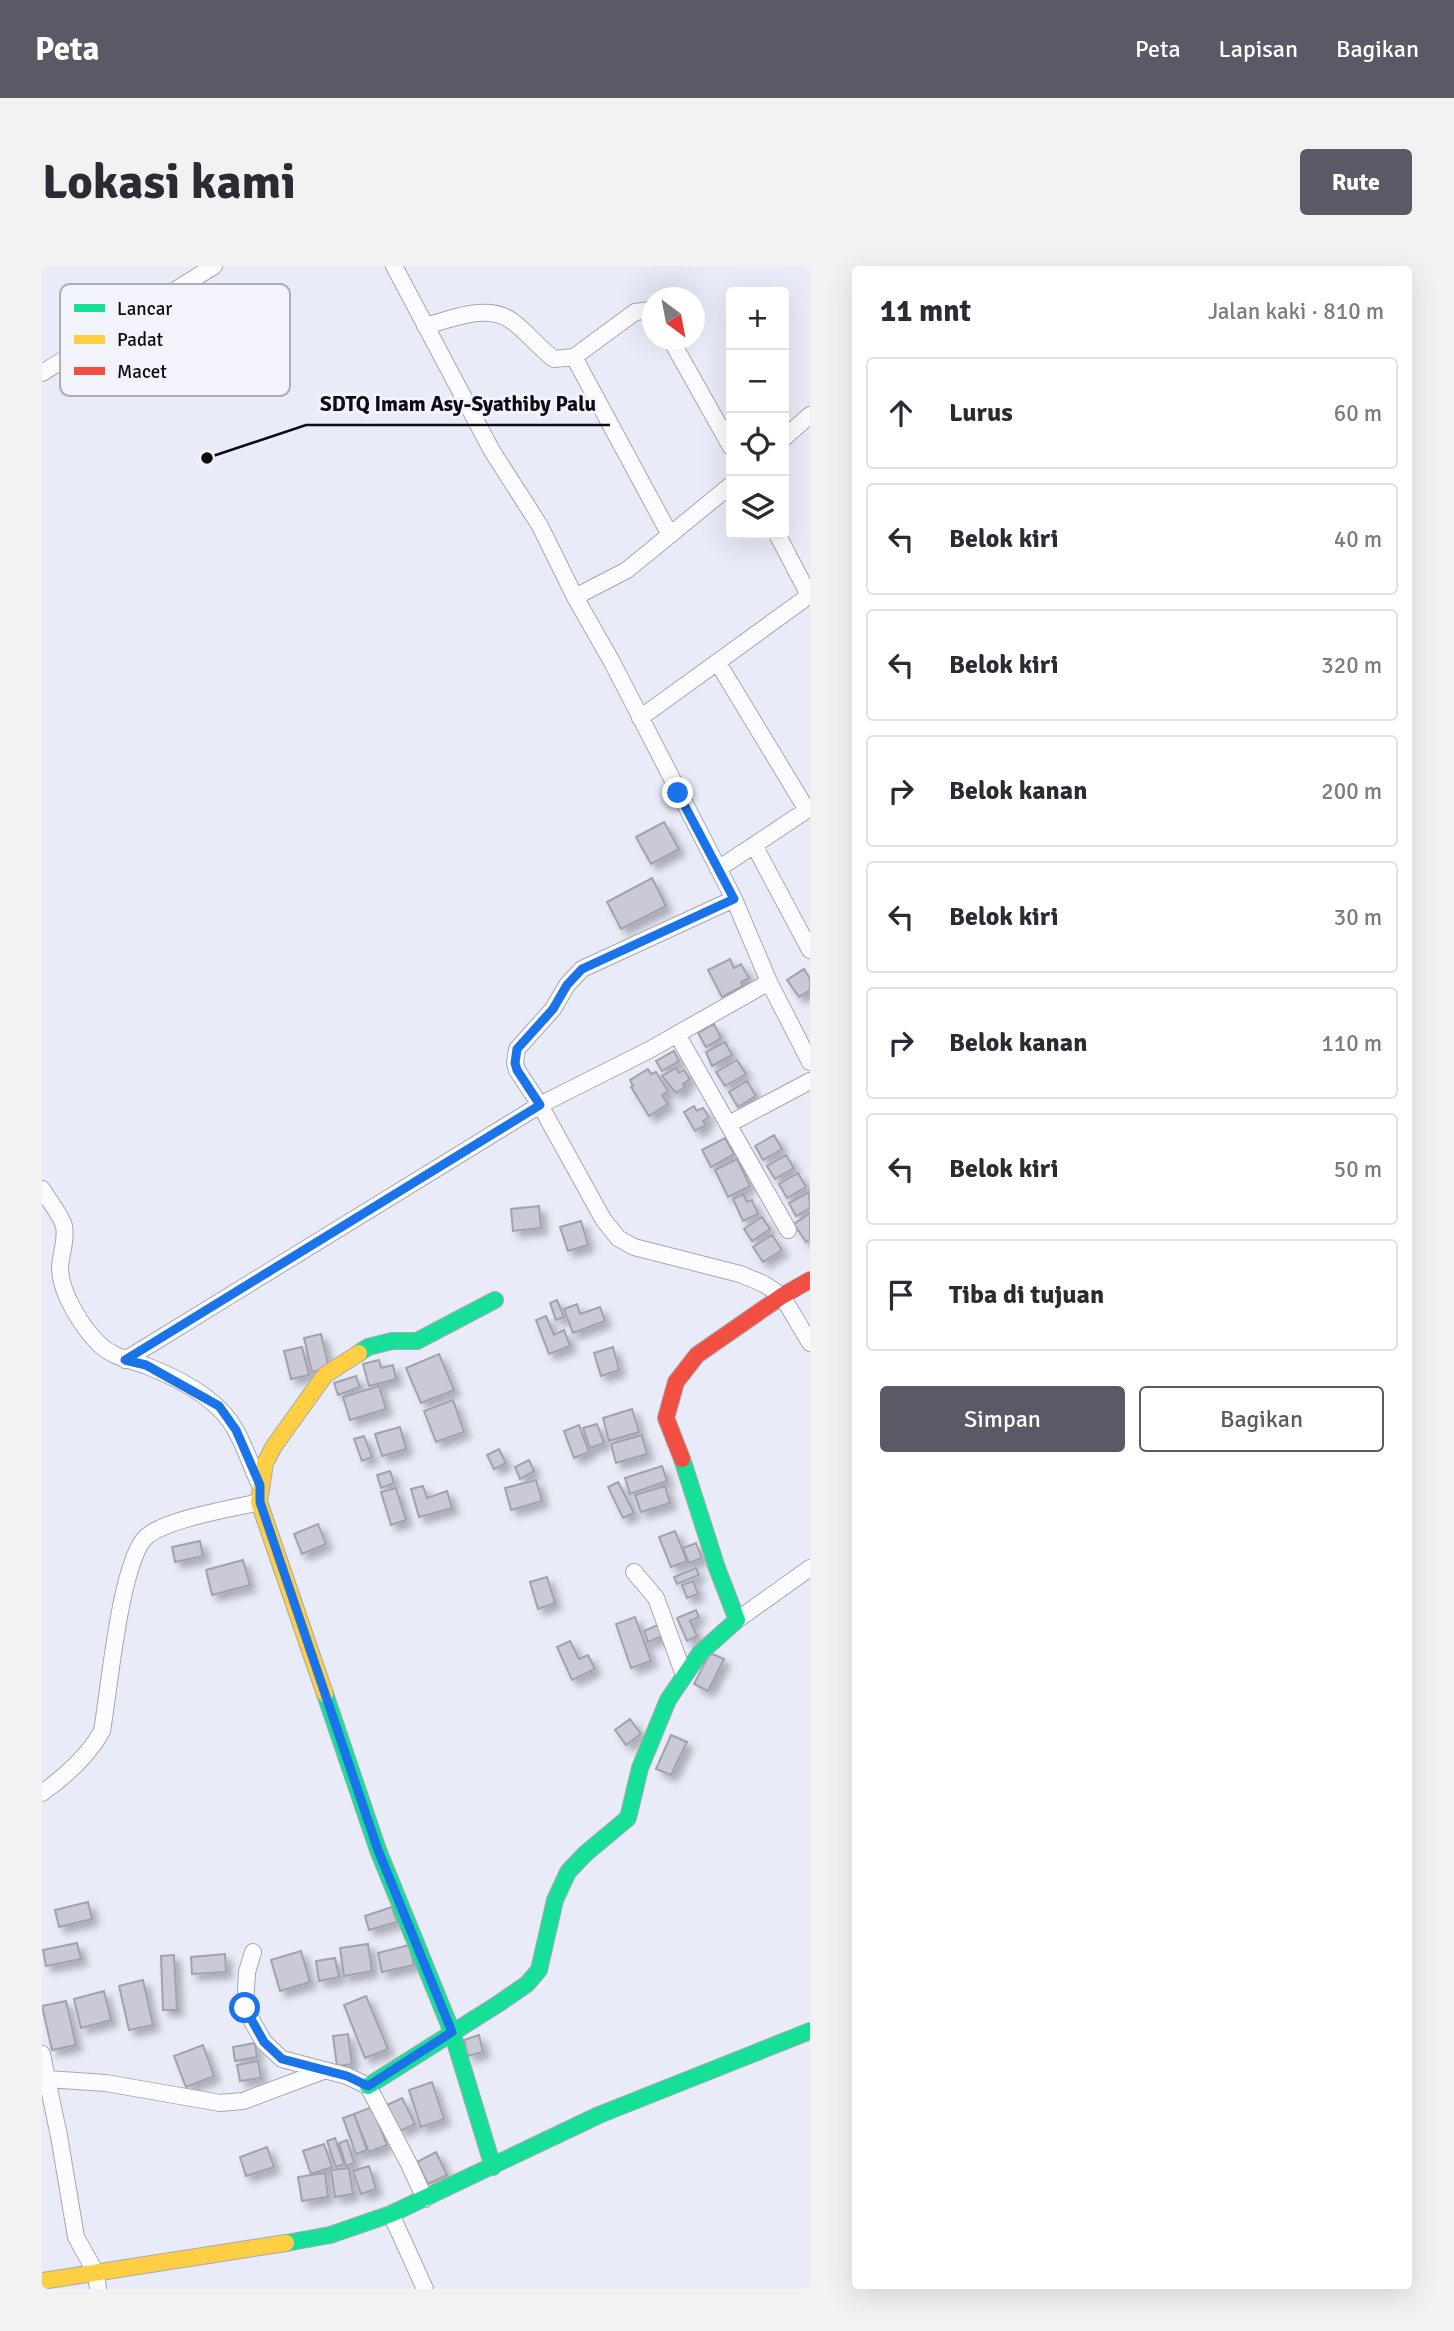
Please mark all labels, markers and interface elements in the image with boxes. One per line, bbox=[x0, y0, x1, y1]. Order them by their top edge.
text: Peta bbox=[35, 29, 99, 70]
text: Peta bbox=[1135, 34, 1181, 64]
text: Lapisan bbox=[1219, 34, 1298, 64]
text: Bagikan bbox=[1336, 34, 1419, 64]
button: Rute bbox=[1300, 149, 1412, 215]
text: Lokasi kami bbox=[42, 152, 296, 212]
legend bbox=[60, 284, 290, 396]
north arrow bbox=[642, 287, 705, 350]
map controls bbox=[726, 287, 789, 539]
button: + bbox=[726, 287, 789, 350]
text: 11 mnt bbox=[880, 293, 971, 330]
text: Lancar bbox=[117, 297, 172, 321]
text: Jalan kaki · 810 m bbox=[1208, 297, 1384, 326]
text: Padat bbox=[117, 328, 163, 352]
button: − bbox=[726, 350, 789, 413]
text: Macet bbox=[117, 360, 167, 384]
callout: SDTQ Imam Asy-Syathiby Palu bbox=[306, 383, 610, 425]
text: SDTQ Imam Asy-Syathiby Palu bbox=[320, 391, 596, 417]
icon: ahead bbox=[882, 394, 920, 432]
text: Lurus bbox=[949, 397, 1013, 429]
text: 60 m bbox=[1334, 399, 1382, 428]
button: locate bbox=[726, 413, 789, 476]
button: layers bbox=[726, 476, 789, 539]
icon: left bbox=[882, 520, 920, 558]
text: Belok kiri bbox=[949, 523, 1058, 555]
text: 40 m bbox=[1334, 525, 1382, 554]
icon: left bbox=[882, 646, 920, 684]
text: Belok kiri bbox=[949, 649, 1058, 681]
text: 320 m bbox=[1321, 651, 1382, 680]
icon: right bbox=[882, 772, 920, 810]
text: Belok kanan bbox=[949, 775, 1087, 807]
route end bbox=[662, 777, 693, 808]
text: 200 m bbox=[1321, 777, 1382, 806]
icon: left bbox=[882, 898, 920, 936]
text: Belok kiri bbox=[949, 901, 1058, 933]
text: 30 m bbox=[1334, 903, 1382, 932]
icon: right bbox=[882, 1024, 920, 1062]
text: Belok kanan bbox=[949, 1027, 1087, 1059]
text: 110 m bbox=[1321, 1029, 1382, 1058]
icon: left bbox=[882, 1150, 920, 1188]
text: Belok kiri bbox=[949, 1153, 1058, 1185]
text: 50 m bbox=[1334, 1155, 1382, 1184]
icon: arrive bbox=[882, 1276, 920, 1314]
text: Tiba di tujuan bbox=[949, 1279, 1104, 1311]
button: Simpan bbox=[880, 1386, 1125, 1452]
button: Bagikan bbox=[1139, 1386, 1384, 1452]
route start bbox=[229, 1992, 260, 2023]

